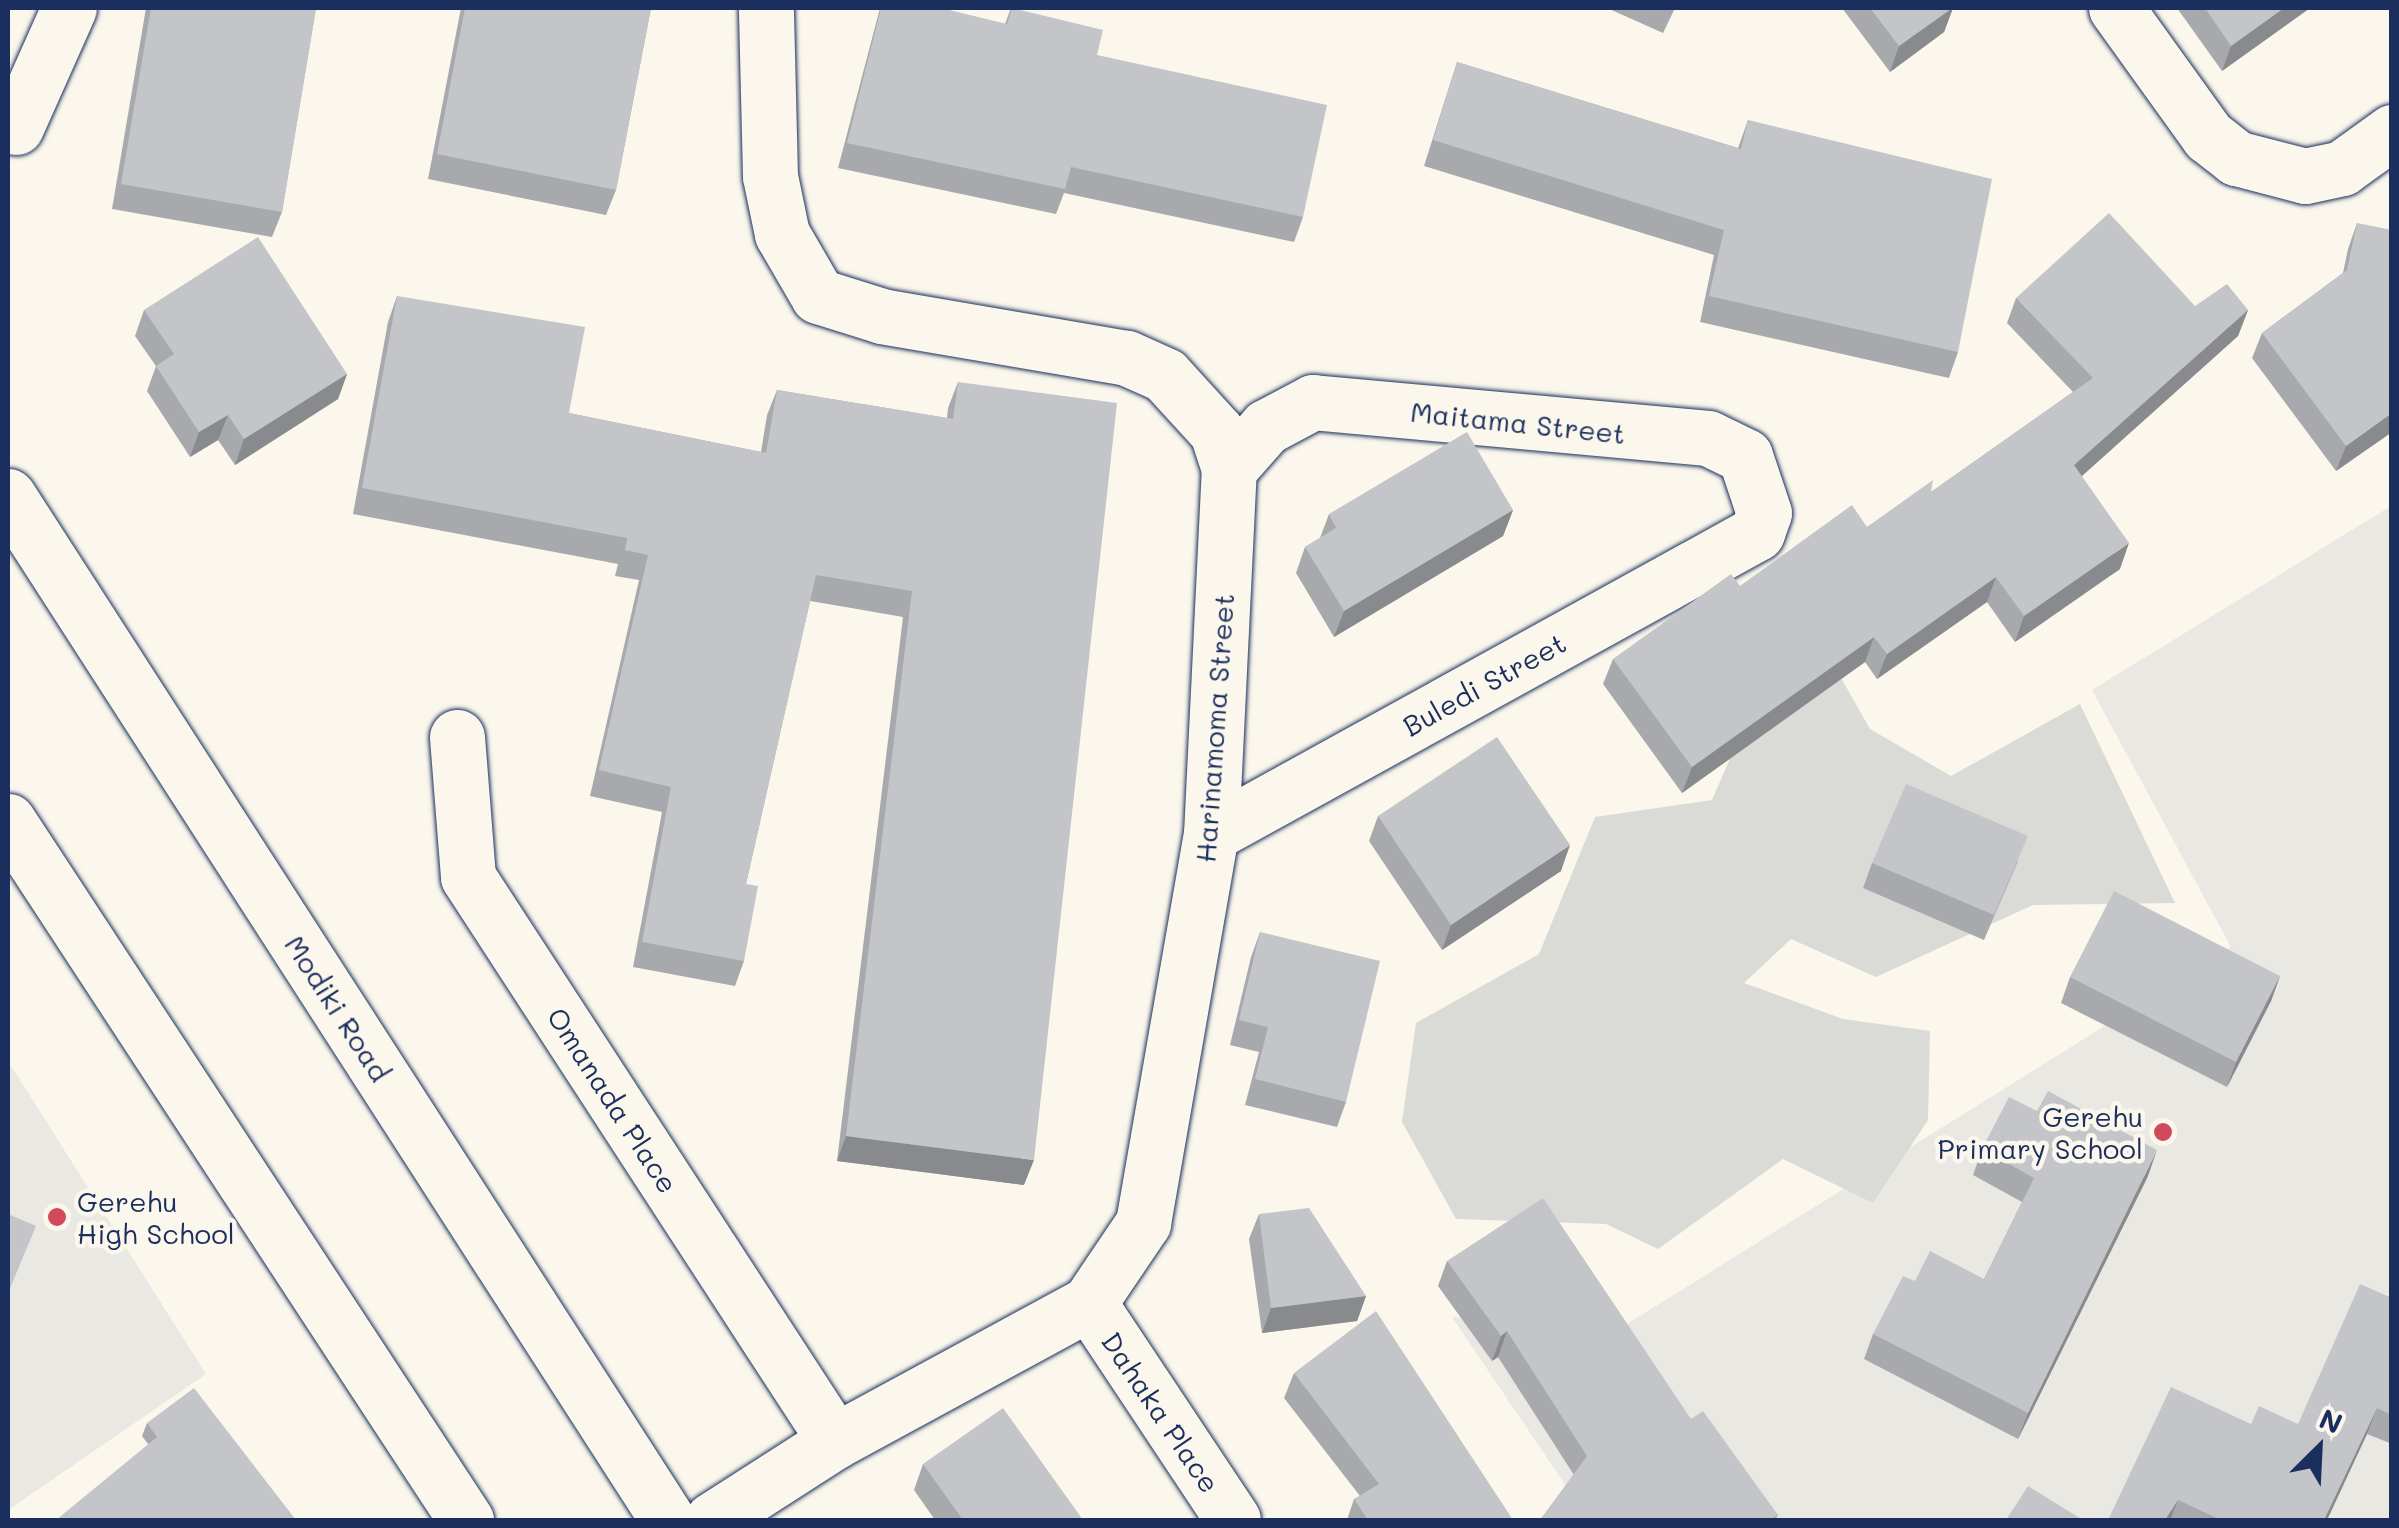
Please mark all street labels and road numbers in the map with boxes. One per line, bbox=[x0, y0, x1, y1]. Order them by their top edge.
street label: Maitama Street bbox=[1409, 394, 1627, 450]
street label: Harinamoma Street bbox=[1188, 592, 1240, 864]
street label: Buledi Street bbox=[1396, 625, 1572, 743]
street label: Modiki Road bbox=[278, 929, 398, 1087]
street label: Omanada Place bbox=[541, 1001, 685, 1199]
street label: Dahaka Place bbox=[1095, 1325, 1227, 1499]

